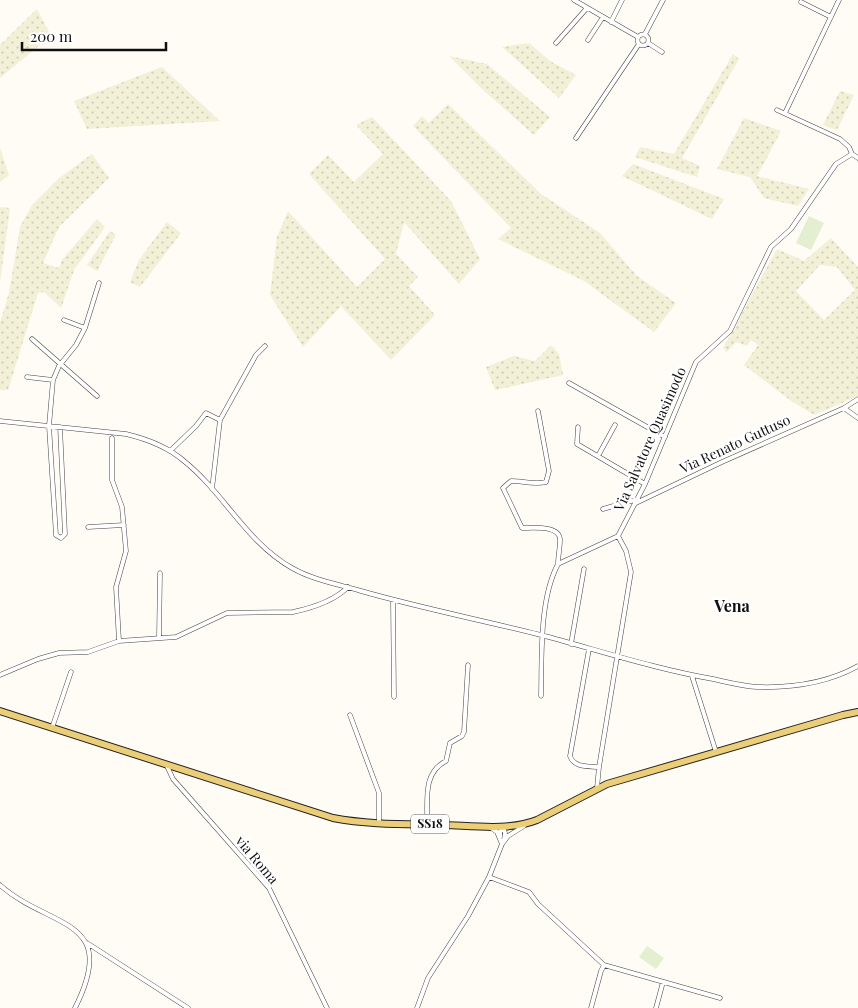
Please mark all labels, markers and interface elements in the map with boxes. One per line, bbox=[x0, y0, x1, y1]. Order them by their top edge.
scale bar bbox=[22, 20, 166, 52]
text: 200 m bbox=[30, 26, 73, 46]
street label: Via Salvatore Quasimodo bbox=[609, 363, 690, 515]
street label: Via Renato Guttuso bbox=[676, 409, 793, 478]
district label: Vena bbox=[713, 595, 751, 616]
road number: SS18 bbox=[411, 814, 449, 834]
street label: via Roma bbox=[231, 831, 283, 888]

